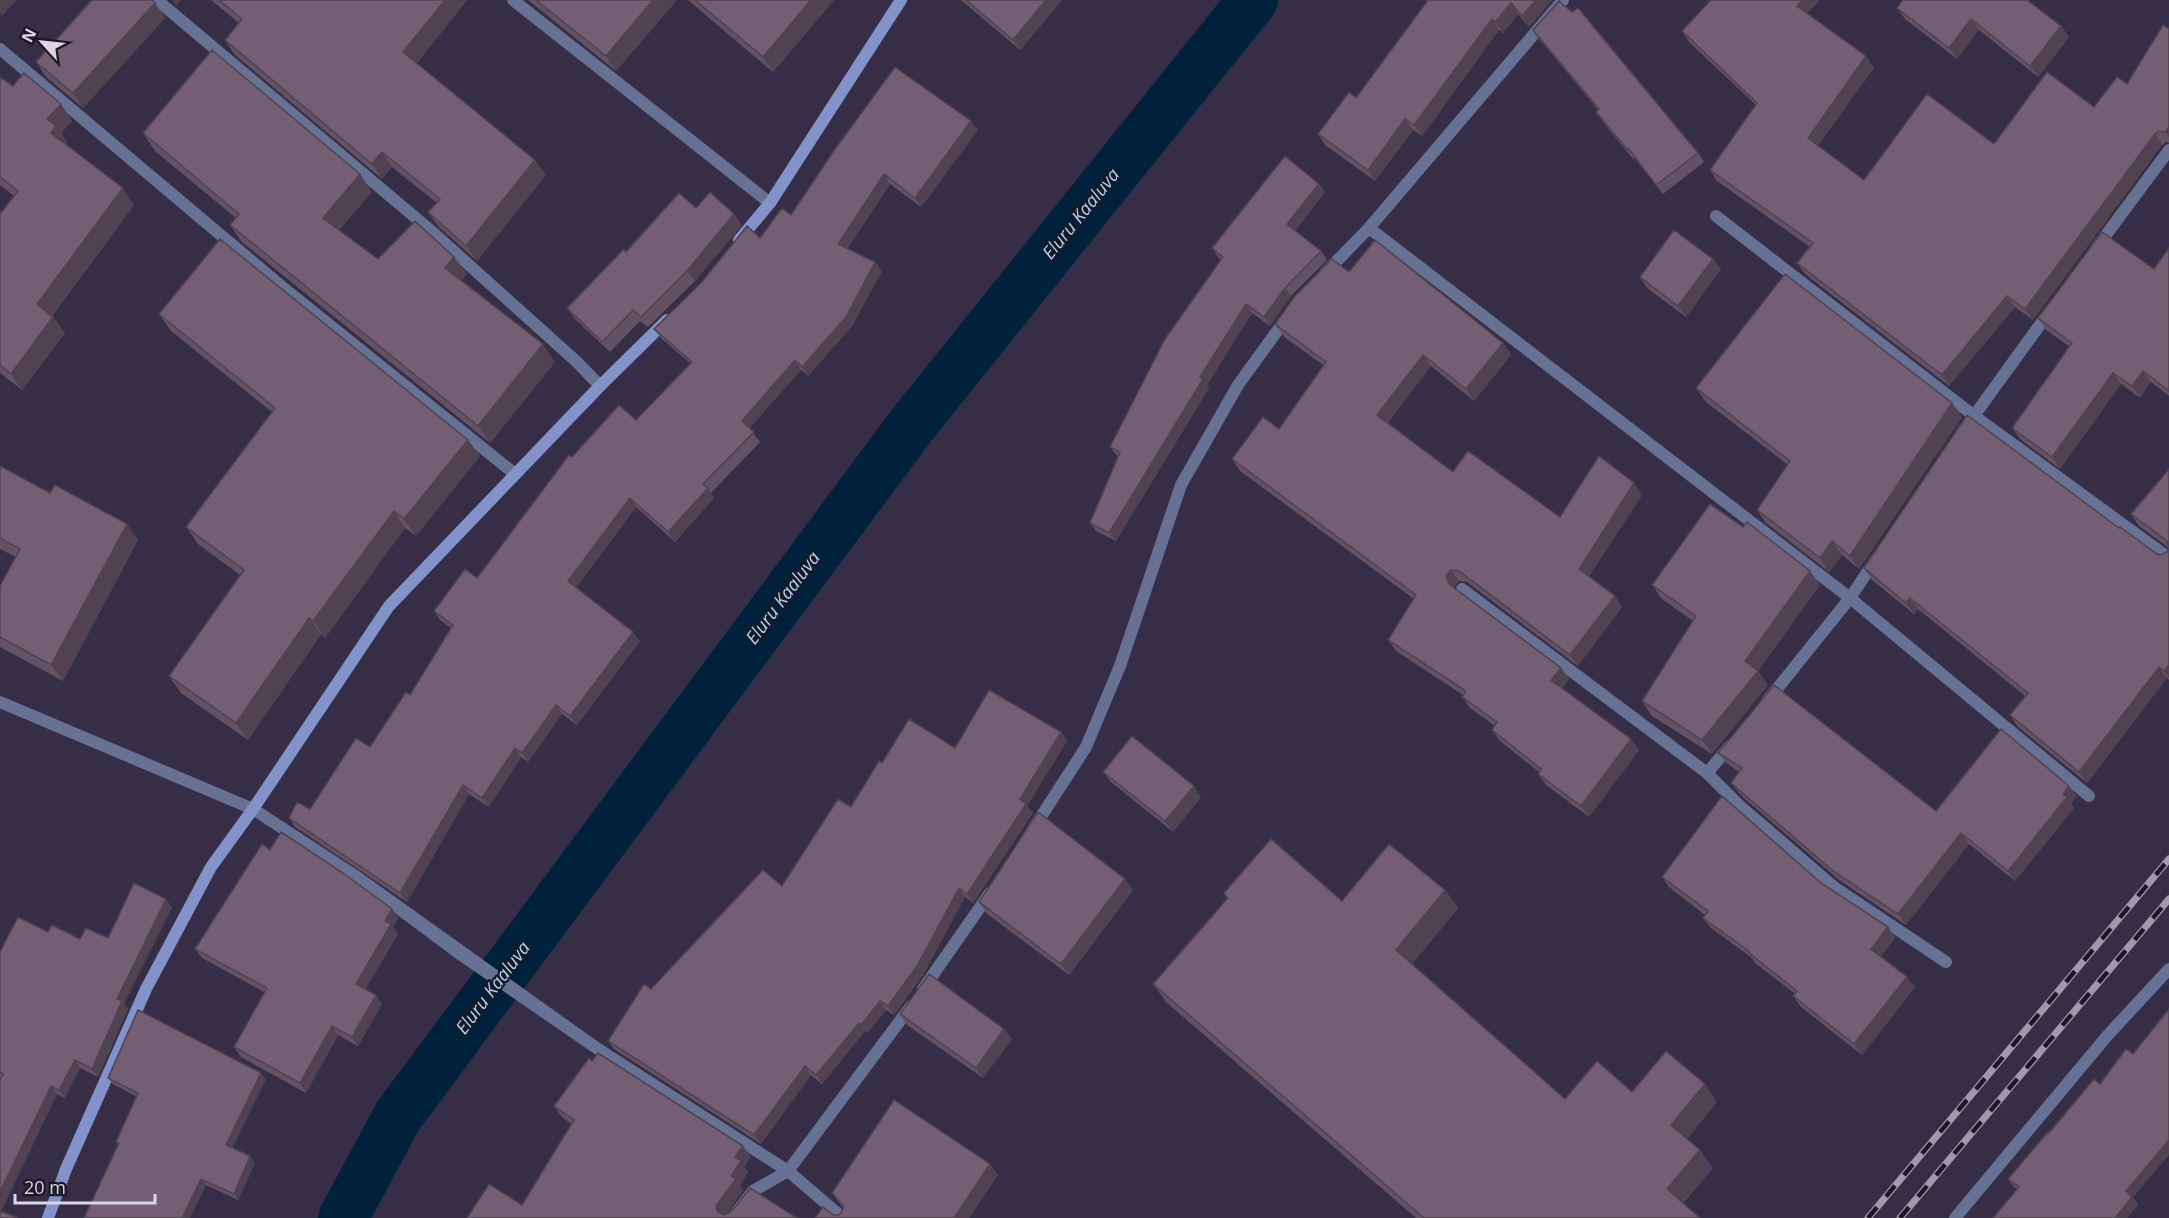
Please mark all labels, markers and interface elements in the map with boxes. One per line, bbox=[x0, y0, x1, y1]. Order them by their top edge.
north arrow bbox=[12, 12, 72, 72]
text: N bbox=[16, 24, 41, 46]
water label: Eluru Kaaluva bbox=[1036, 163, 1124, 264]
water label: Eluru Kaaluva bbox=[739, 546, 825, 649]
water label: Eluru Kaaluva bbox=[449, 936, 535, 1039]
scale bar bbox=[15, 1167, 154, 1205]
text: 20 m bbox=[24, 1175, 66, 1199]

